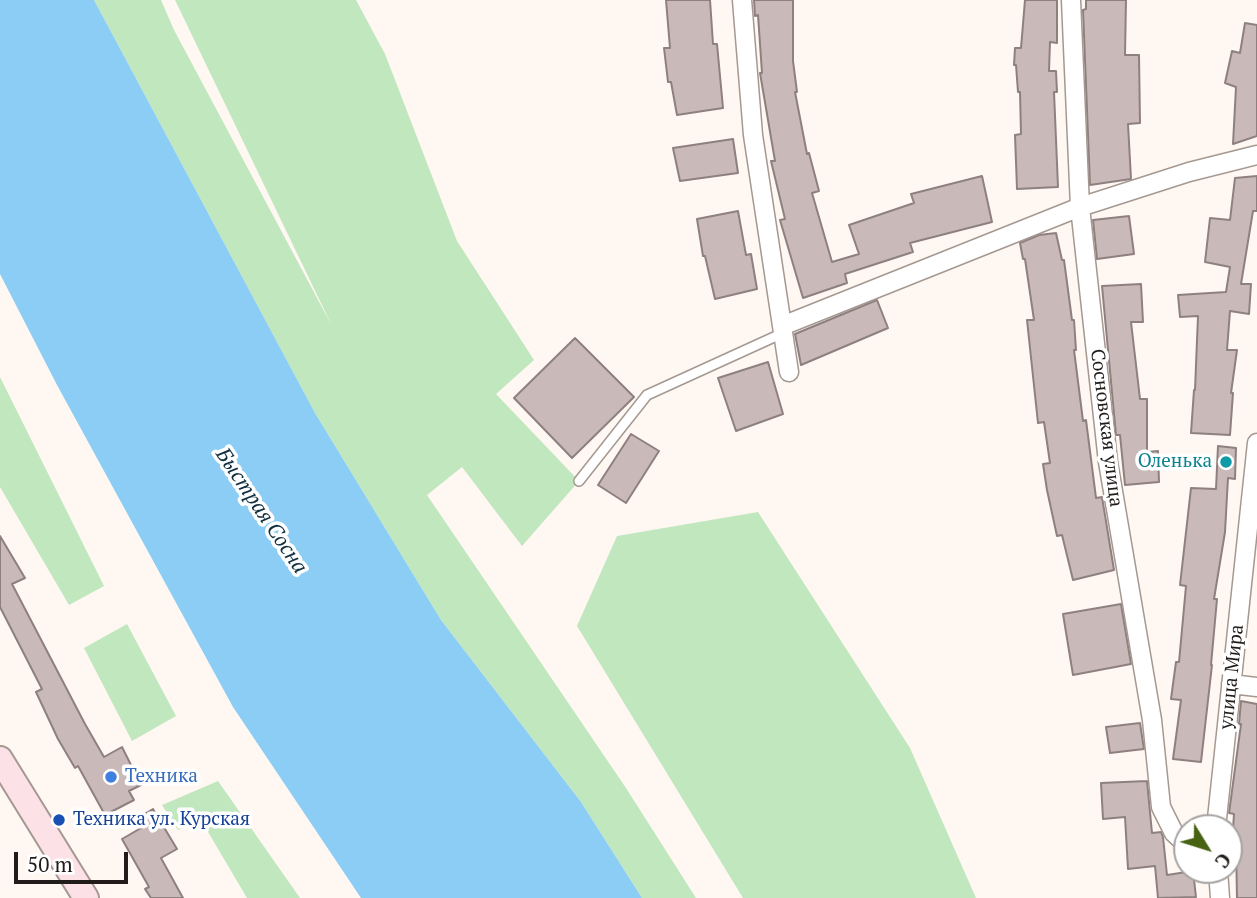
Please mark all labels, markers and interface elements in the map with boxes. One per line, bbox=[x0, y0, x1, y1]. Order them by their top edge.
street label: Сосновская улица bbox=[1085, 348, 1127, 508]
water label: Быстрая Сосна bbox=[210, 443, 312, 579]
place label: Оленька bbox=[1138, 451, 1212, 473]
marker: Оленька bbox=[1218, 454, 1234, 470]
street label: улица Мира bbox=[1215, 623, 1249, 731]
place label: Техника bbox=[125, 766, 198, 788]
marker: Техника bbox=[103, 769, 119, 785]
place label: Техника ул. Курская bbox=[73, 809, 250, 831]
marker: Техника ул. Курская bbox=[51, 812, 67, 828]
north arrow bbox=[1173, 814, 1243, 884]
scale bar bbox=[18, 838, 131, 882]
text: С bbox=[1210, 848, 1237, 874]
text: 50 m bbox=[27, 850, 73, 878]

